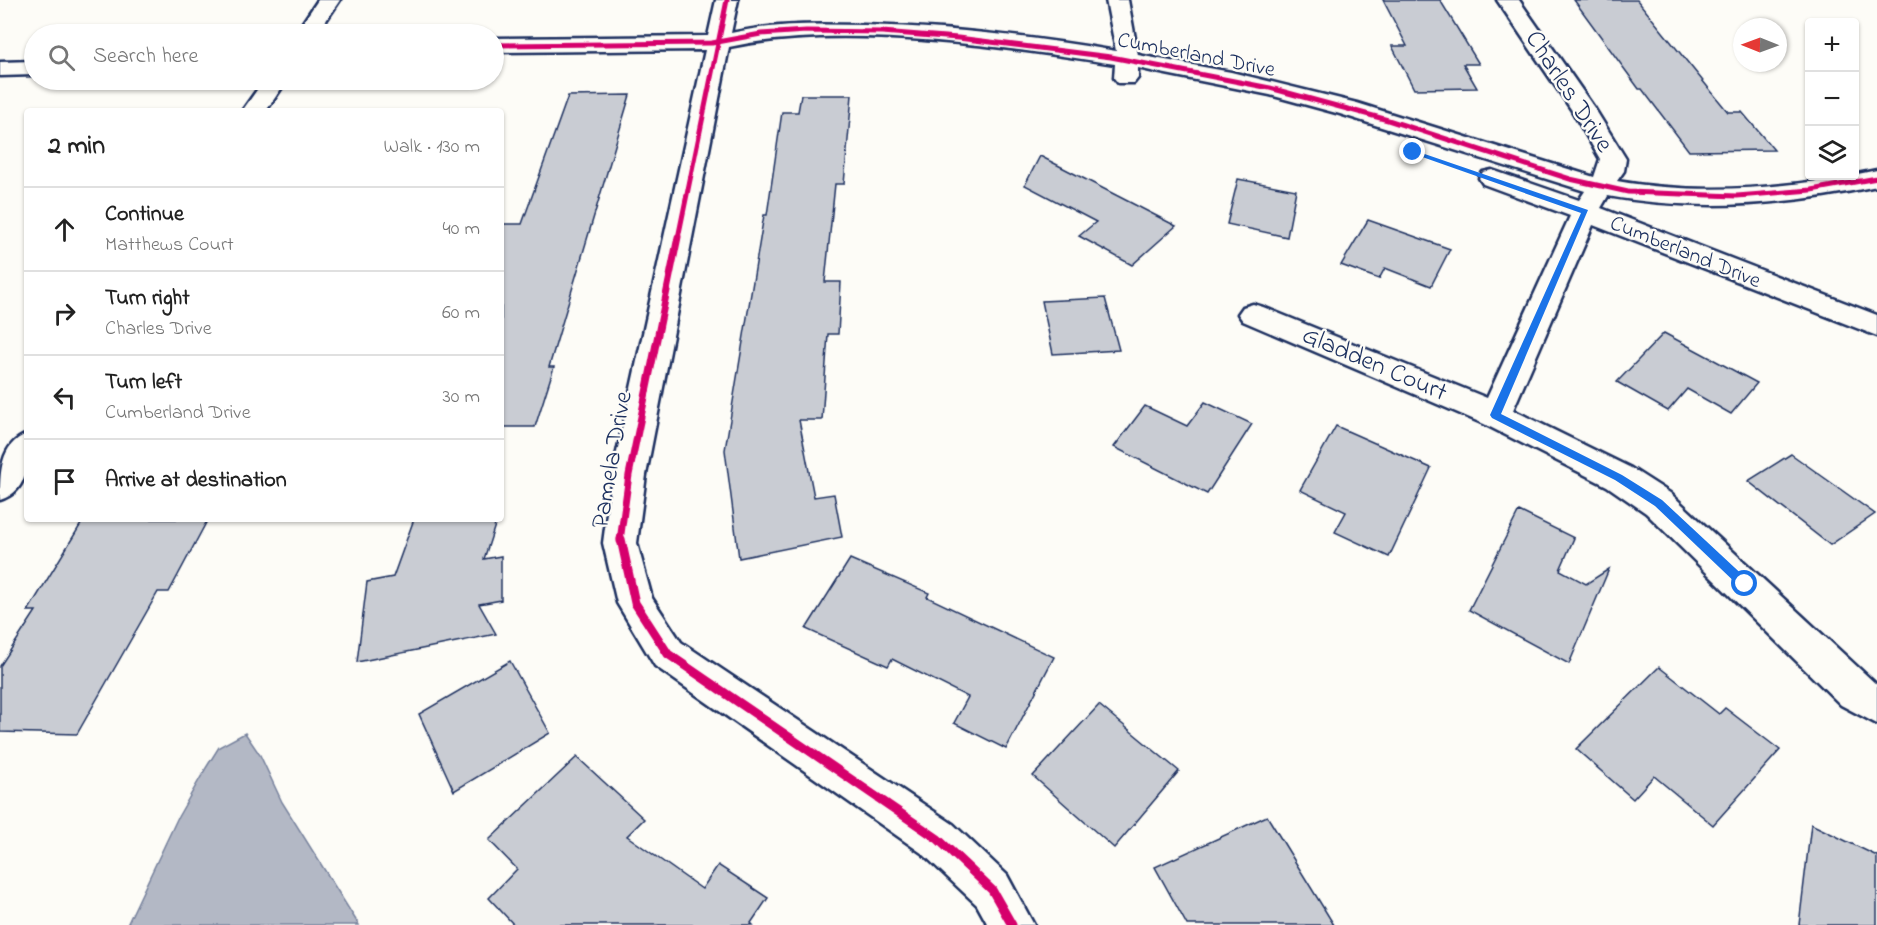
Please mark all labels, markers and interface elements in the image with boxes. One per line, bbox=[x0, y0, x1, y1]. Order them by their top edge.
north arrow bbox=[1733, 18, 1787, 72]
map controls bbox=[1805, 18, 1859, 180]
button: + bbox=[1805, 18, 1859, 72]
street label: Charles Drive bbox=[1514, 23, 1622, 161]
search box bbox=[24, 24, 504, 90]
street label: Cumberland Drive bbox=[1114, 25, 1278, 87]
icon: search bbox=[45, 41, 78, 74]
text: Search here bbox=[93, 41, 198, 73]
button: − bbox=[1805, 72, 1859, 126]
button: layers bbox=[1805, 126, 1859, 180]
text: 2 min bbox=[48, 128, 105, 166]
text: Walk · 130 m bbox=[384, 133, 480, 162]
route end bbox=[1399, 138, 1425, 164]
text: Continue bbox=[105, 199, 184, 231]
street label: Cumberland Drive bbox=[1605, 208, 1765, 298]
icon: ahead bbox=[48, 213, 81, 246]
text: 40 m bbox=[443, 215, 480, 244]
text: Matthews Court bbox=[105, 231, 234, 260]
text: Turn right bbox=[105, 283, 190, 315]
icon: right bbox=[48, 297, 81, 330]
text: 60 m bbox=[442, 299, 480, 328]
text: Charles Drive bbox=[105, 315, 212, 344]
street label: Gladden Court bbox=[1296, 317, 1453, 413]
text: Turn left bbox=[105, 367, 182, 399]
icon: left bbox=[48, 381, 81, 414]
text: 30 m bbox=[443, 383, 480, 412]
street label: Pamela Drive bbox=[582, 388, 644, 532]
text: Cumberland Drive bbox=[105, 399, 251, 428]
icon: arrive bbox=[48, 465, 81, 498]
text: Arrive at destination bbox=[105, 465, 287, 497]
route start bbox=[1731, 570, 1757, 596]

